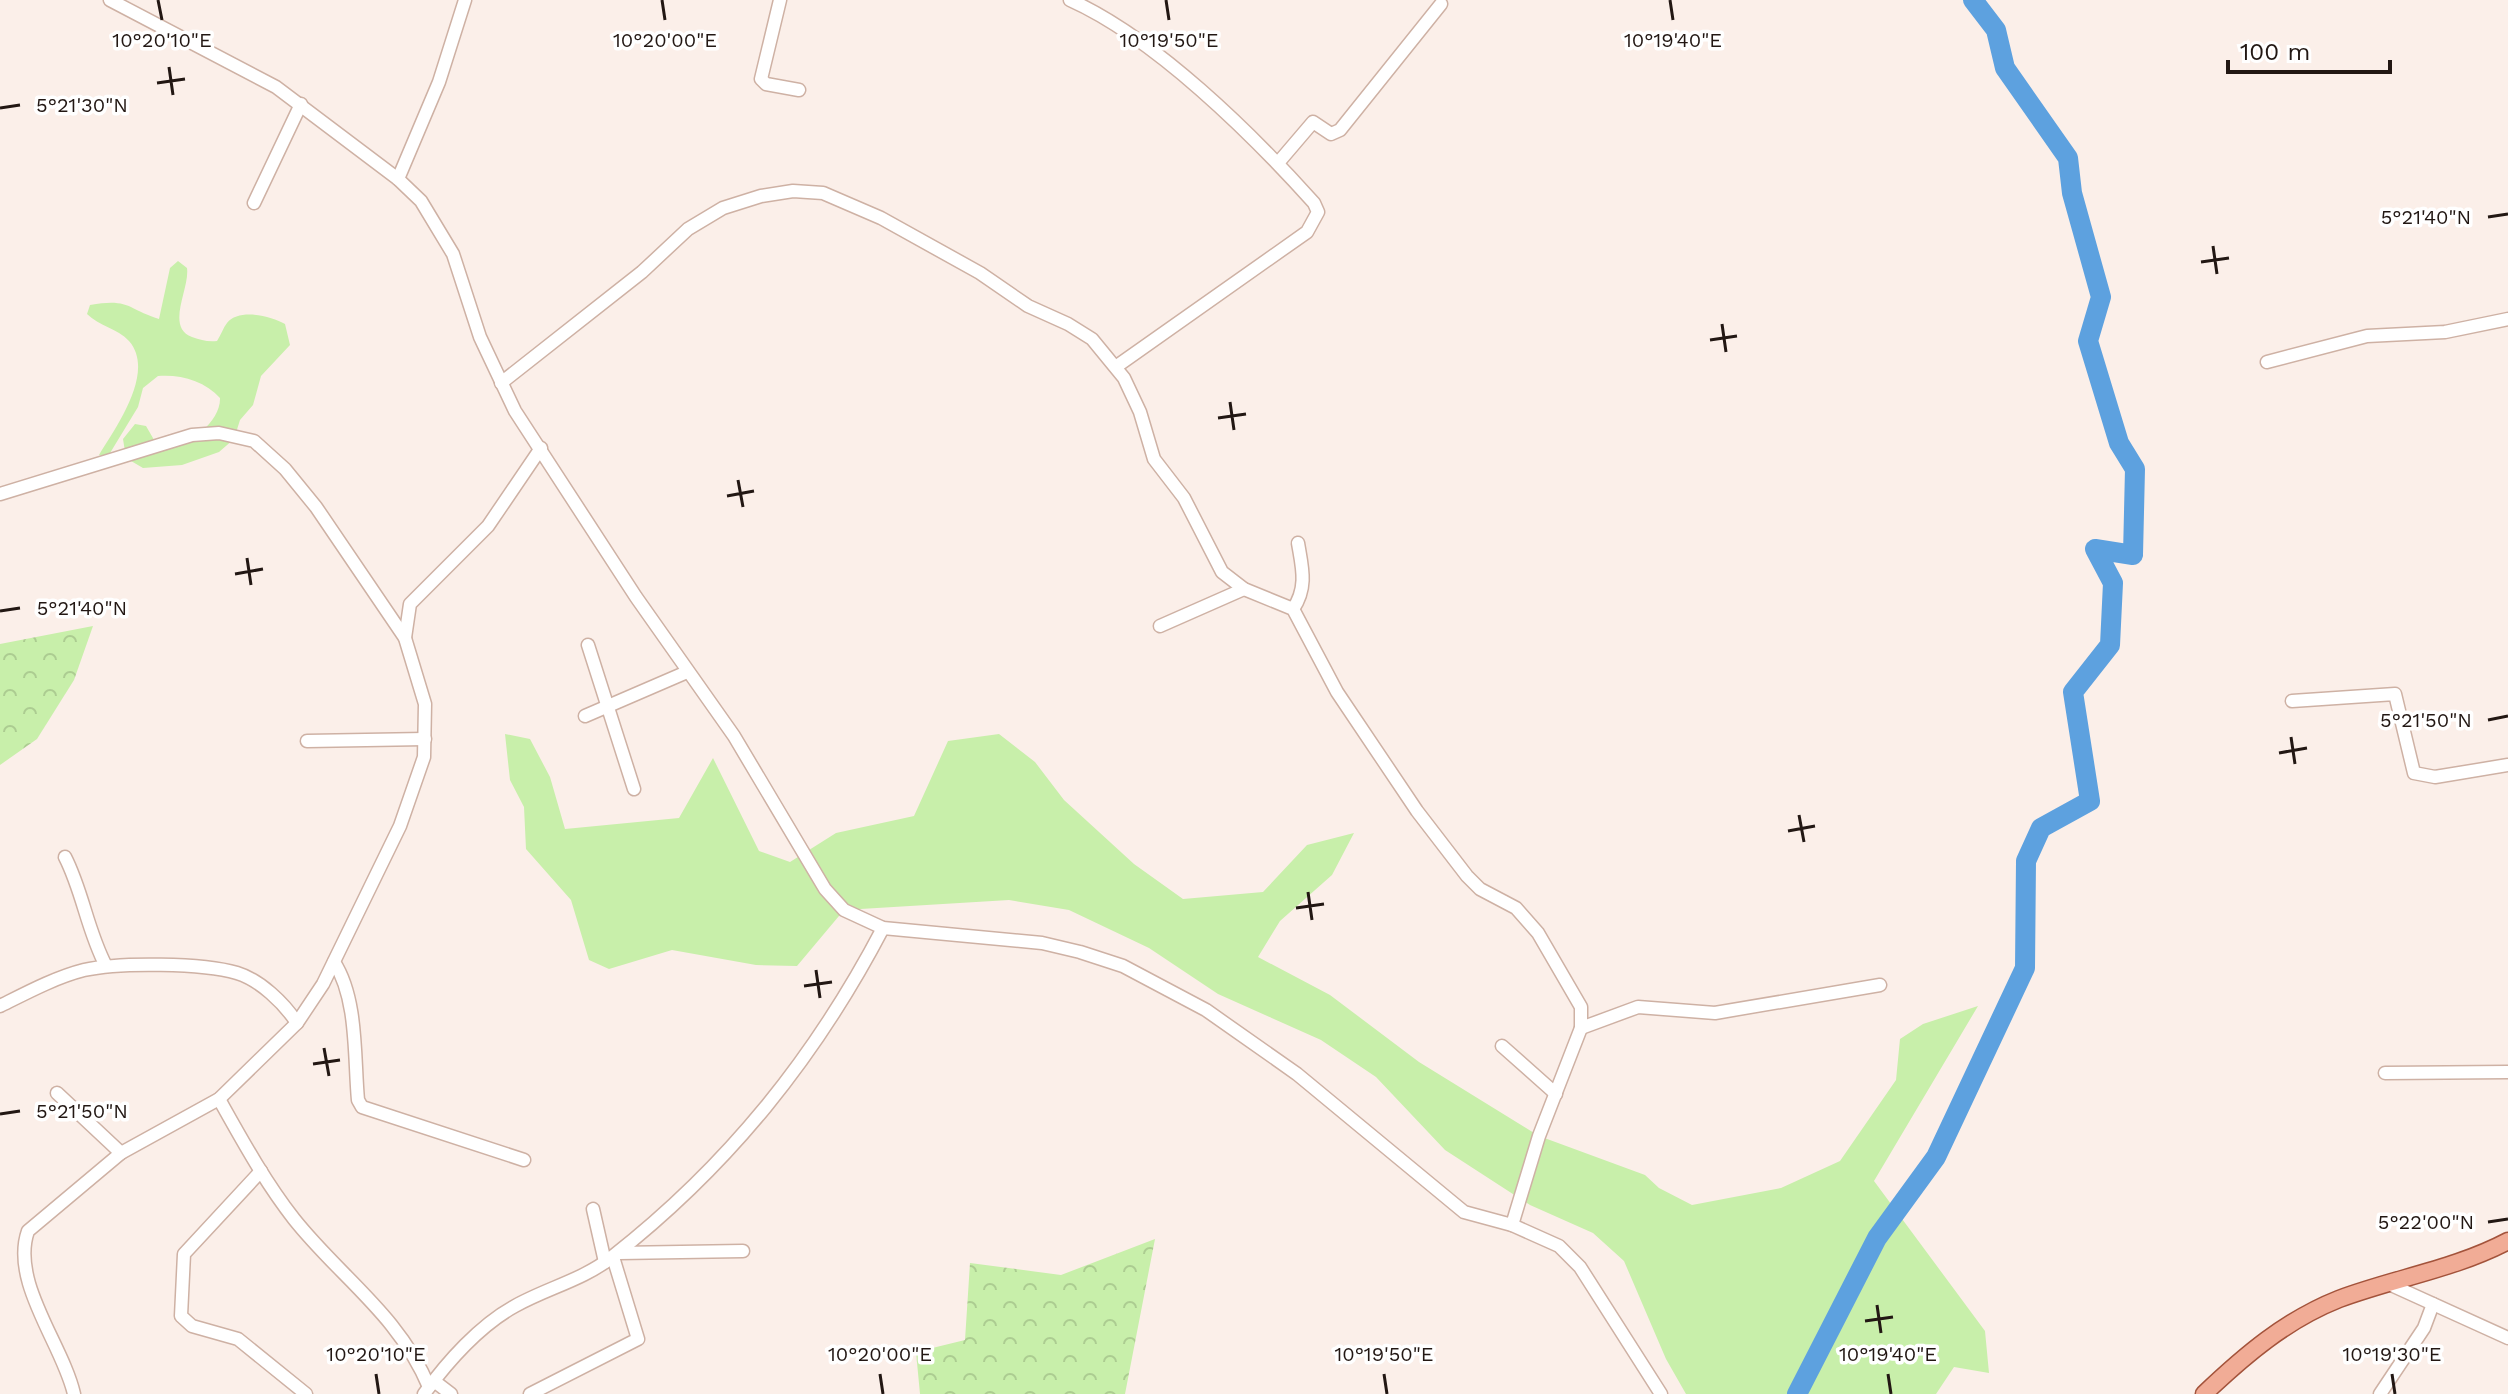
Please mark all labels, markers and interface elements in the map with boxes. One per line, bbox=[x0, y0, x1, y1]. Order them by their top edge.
scale bar bbox=[2228, 24, 2390, 74]
text: 10°20'10"E bbox=[112, 28, 212, 52]
text: 10°20'00"E bbox=[613, 28, 717, 52]
text: 10°19'50"E bbox=[1119, 28, 1219, 52]
text: 10°19'40"E bbox=[1624, 28, 1722, 52]
text: 100 m bbox=[2240, 38, 2310, 66]
text: 5°21'30"N bbox=[36, 93, 128, 117]
text: 5°21'40"N bbox=[2381, 205, 2471, 229]
text: 5°21'40"N bbox=[37, 596, 127, 620]
text: 5°21'50"N bbox=[2380, 708, 2472, 732]
text: 5°21'50"N bbox=[36, 1099, 128, 1123]
text: 5°22'00"N bbox=[2378, 1210, 2474, 1234]
text: 10°20'10"E bbox=[326, 1342, 426, 1366]
text: 10°20'00"E bbox=[828, 1342, 932, 1366]
text: 10°19'50"E bbox=[1334, 1342, 1434, 1366]
text: 10°19'40"E bbox=[1839, 1342, 1937, 1366]
text: 10°19'30"E bbox=[2342, 1342, 2442, 1366]

